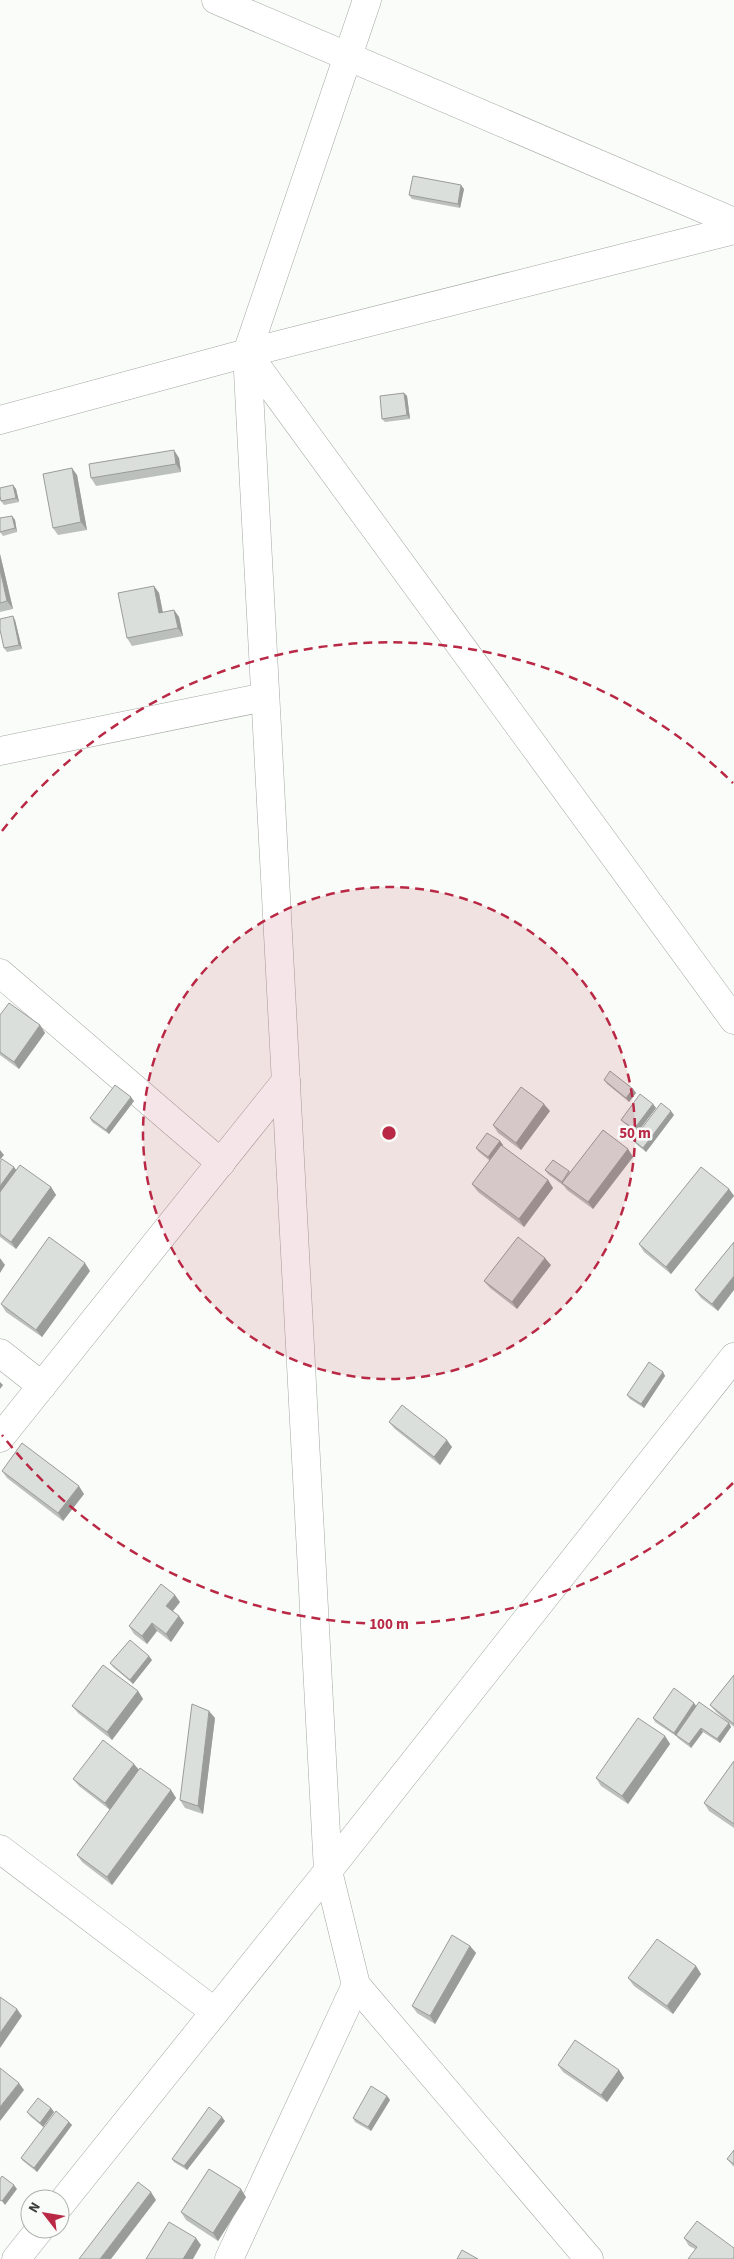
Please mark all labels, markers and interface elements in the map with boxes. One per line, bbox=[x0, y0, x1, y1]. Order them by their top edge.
text: 50 m bbox=[619, 1123, 651, 1144]
centre of rings bbox=[380, 1124, 398, 1142]
text: 100 m bbox=[369, 1614, 409, 1635]
north arrow bbox=[20, 2189, 70, 2239]
text: N bbox=[24, 2199, 46, 2217]

